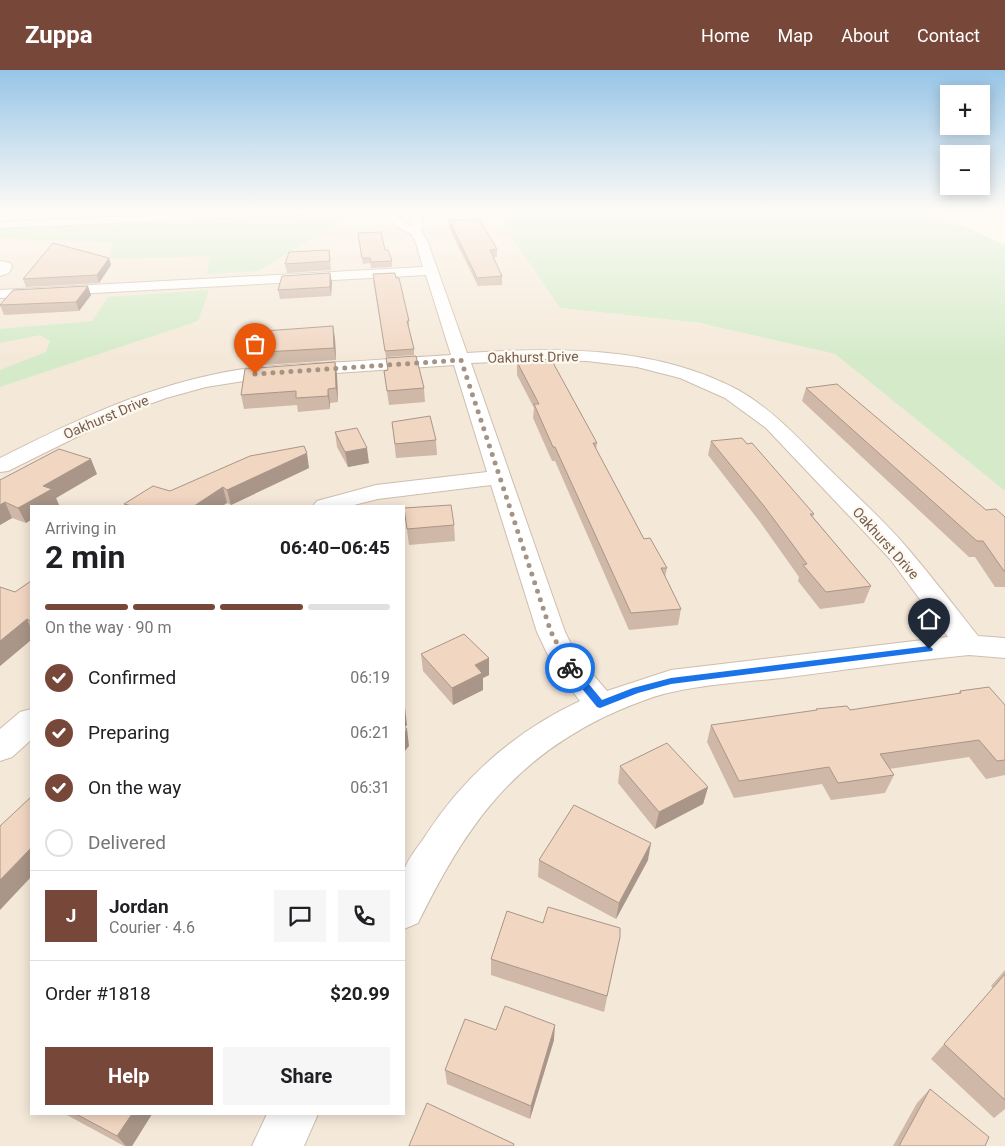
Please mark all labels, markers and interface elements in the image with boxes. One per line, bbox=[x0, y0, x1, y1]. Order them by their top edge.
text: Zuppa bbox=[25, 21, 93, 49]
text: Home bbox=[701, 25, 750, 46]
text: Map bbox=[778, 25, 813, 46]
text: About bbox=[841, 25, 889, 46]
text: Contact bbox=[917, 25, 980, 46]
map controls bbox=[940, 85, 990, 195]
button: + bbox=[940, 85, 990, 135]
button: − bbox=[940, 145, 990, 195]
pin bbox=[234, 323, 276, 374]
icon: bag bbox=[241, 330, 269, 358]
street label: Oakhurst Drive bbox=[487, 348, 579, 366]
street label: Oakhurst Drive bbox=[61, 392, 151, 442]
street label: Oakhurst Drive bbox=[850, 504, 922, 582]
text: Arriving in bbox=[45, 519, 116, 538]
text: 06:40–06:45 bbox=[280, 536, 390, 559]
text: 2 min bbox=[45, 538, 125, 576]
pin bbox=[908, 598, 950, 649]
icon: home bbox=[915, 605, 943, 633]
text: On the way · 90 m bbox=[45, 618, 172, 637]
courier bbox=[545, 643, 595, 693]
icon: bike bbox=[556, 654, 584, 682]
icon: check bbox=[45, 664, 73, 692]
text: Confirmed bbox=[88, 666, 176, 689]
text: 06:19 bbox=[350, 668, 390, 687]
icon: check bbox=[45, 719, 73, 747]
text: Preparing bbox=[88, 721, 170, 744]
text: 06:21 bbox=[350, 723, 390, 742]
icon: check bbox=[45, 774, 73, 802]
text: On the way bbox=[88, 776, 181, 799]
text: 06:31 bbox=[350, 778, 390, 797]
text: Delivered bbox=[88, 831, 166, 854]
button: chat bbox=[274, 890, 326, 942]
button: phone bbox=[338, 890, 390, 942]
text: Jordan bbox=[109, 895, 169, 918]
text: J bbox=[66, 904, 76, 927]
text: Courier · 4.6 bbox=[109, 918, 195, 937]
text: Order #1818 bbox=[45, 982, 151, 1005]
text: $20.99 bbox=[330, 982, 390, 1005]
button: Help bbox=[45, 1047, 213, 1105]
button: Share bbox=[223, 1047, 390, 1105]

